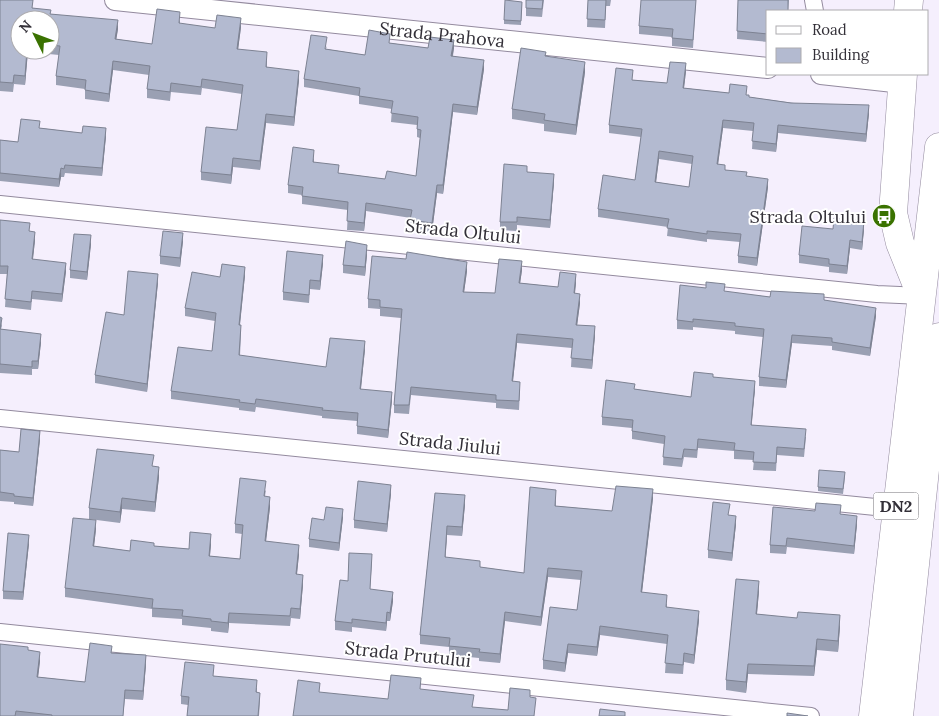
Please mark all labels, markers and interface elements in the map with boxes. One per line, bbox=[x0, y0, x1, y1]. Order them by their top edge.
north arrow bbox=[10, 10, 60, 60]
legend bbox=[766, 10, 929, 75]
text: N bbox=[15, 16, 36, 36]
street label: Strada Prahova bbox=[378, 16, 506, 52]
text: Road bbox=[812, 20, 847, 39]
text: Building bbox=[812, 45, 870, 64]
bus stop icon: Strada Oltului bbox=[871, 203, 897, 229]
place label: Strada Oltului bbox=[750, 205, 866, 228]
street label: Strada Oltului bbox=[404, 213, 522, 249]
street label: Strada Jiului bbox=[398, 426, 502, 460]
road number: DN2 bbox=[874, 492, 918, 520]
street label: Strada Prutului bbox=[344, 636, 472, 672]

